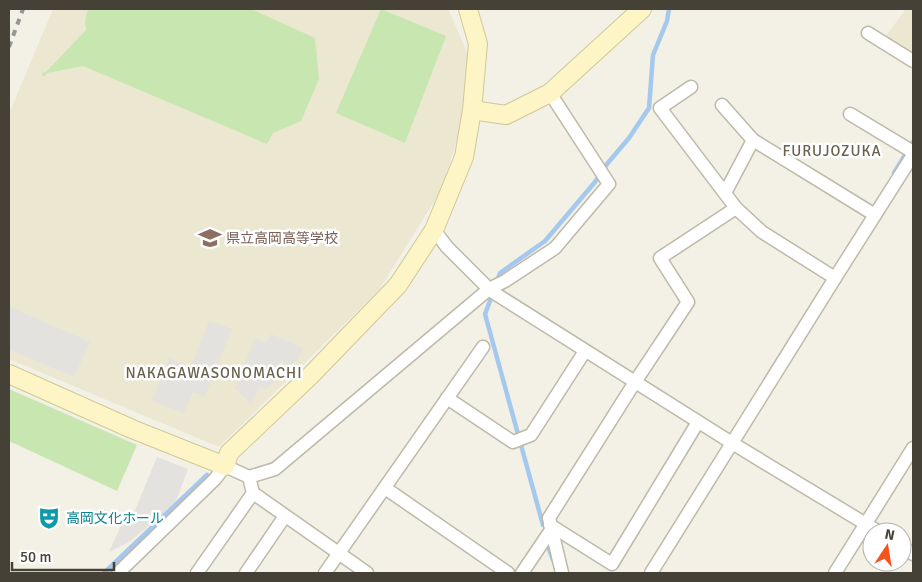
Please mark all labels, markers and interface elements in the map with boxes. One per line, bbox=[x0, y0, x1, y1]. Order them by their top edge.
district label: FURUJOZUKA bbox=[782, 142, 882, 160]
school or university icon: 県立高岡高等学校 bbox=[197, 225, 223, 251]
place label: 県立高岡高等学校 bbox=[226, 230, 338, 247]
district label: NAKAGAWASONOMACHI bbox=[125, 364, 303, 382]
theatre icon: 高岡文化ホール bbox=[36, 505, 62, 531]
place label: 高岡文化ホール bbox=[66, 510, 164, 527]
north arrow bbox=[862, 522, 912, 572]
text: N bbox=[883, 525, 896, 544]
scale bar bbox=[12, 540, 115, 572]
text: 50 m bbox=[20, 548, 51, 566]

